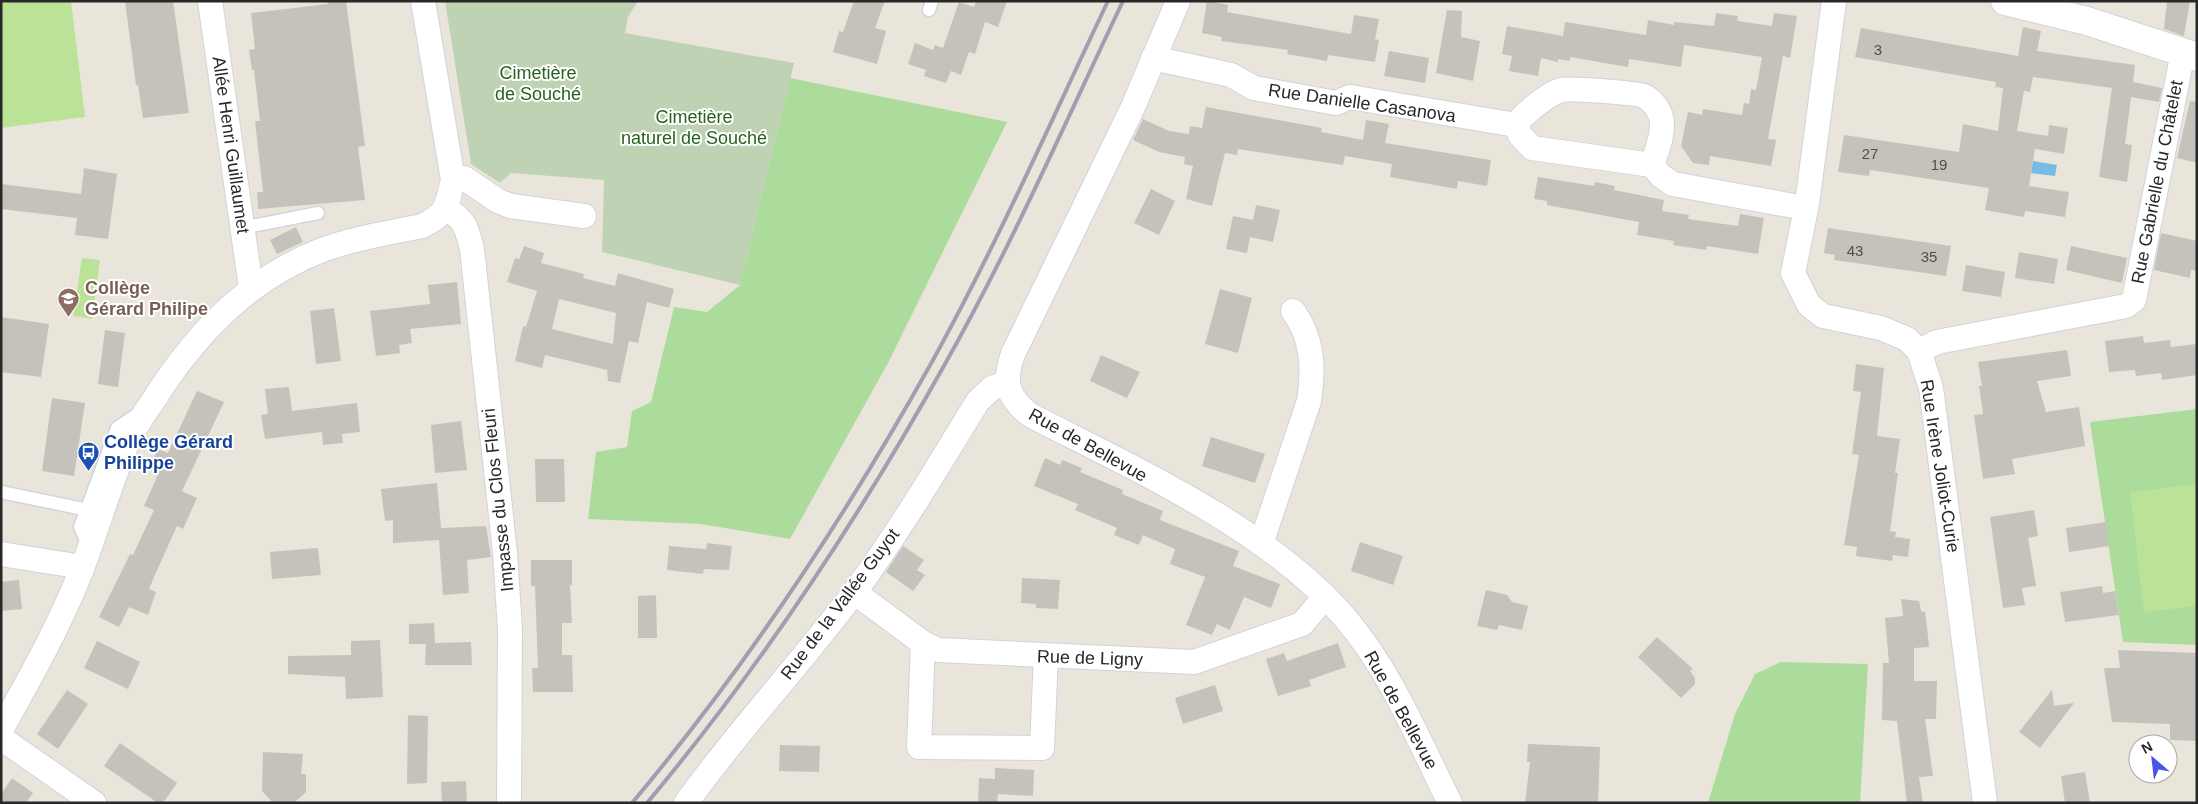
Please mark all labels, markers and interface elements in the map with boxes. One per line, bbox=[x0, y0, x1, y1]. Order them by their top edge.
house number: 3 bbox=[1874, 41, 1882, 58]
street label: Allée Henri Guillaumet bbox=[209, 55, 253, 235]
park label: Cimetière de Souché bbox=[495, 63, 581, 104]
street label: Rue Gabrielle du Châtelet bbox=[2127, 78, 2187, 286]
street label: Rue Danielle Casanova bbox=[1267, 80, 1458, 126]
park label: Cimetière naturel de Souché bbox=[621, 107, 767, 148]
house number: 27 bbox=[1862, 145, 1878, 162]
house number: 19 bbox=[1931, 156, 1947, 173]
house number: 43 bbox=[1847, 242, 1863, 259]
house number: 35 bbox=[1921, 248, 1937, 265]
place label: Collège Gérard Philipe bbox=[85, 278, 208, 319]
school or university icon: Collège Gérard Philipe bbox=[57, 286, 81, 317]
street label: Rue Irène Joliot-Curie bbox=[1916, 378, 1964, 554]
street label: Rue de Bellevue bbox=[1025, 404, 1151, 486]
street label: Impasse du Clos Fleuri bbox=[478, 407, 518, 593]
place label: Collège Gérard Philippe bbox=[104, 432, 233, 473]
bus stop icon: Collège Gérard Philippe bbox=[76, 440, 100, 471]
street label: Rue de la Vallée Guyot bbox=[777, 525, 903, 683]
street label: Rue de Ligny bbox=[1037, 646, 1143, 670]
street label: Rue de Bellevue bbox=[1360, 647, 1442, 773]
north arrow bbox=[2128, 734, 2178, 784]
text: N bbox=[2139, 738, 2155, 757]

